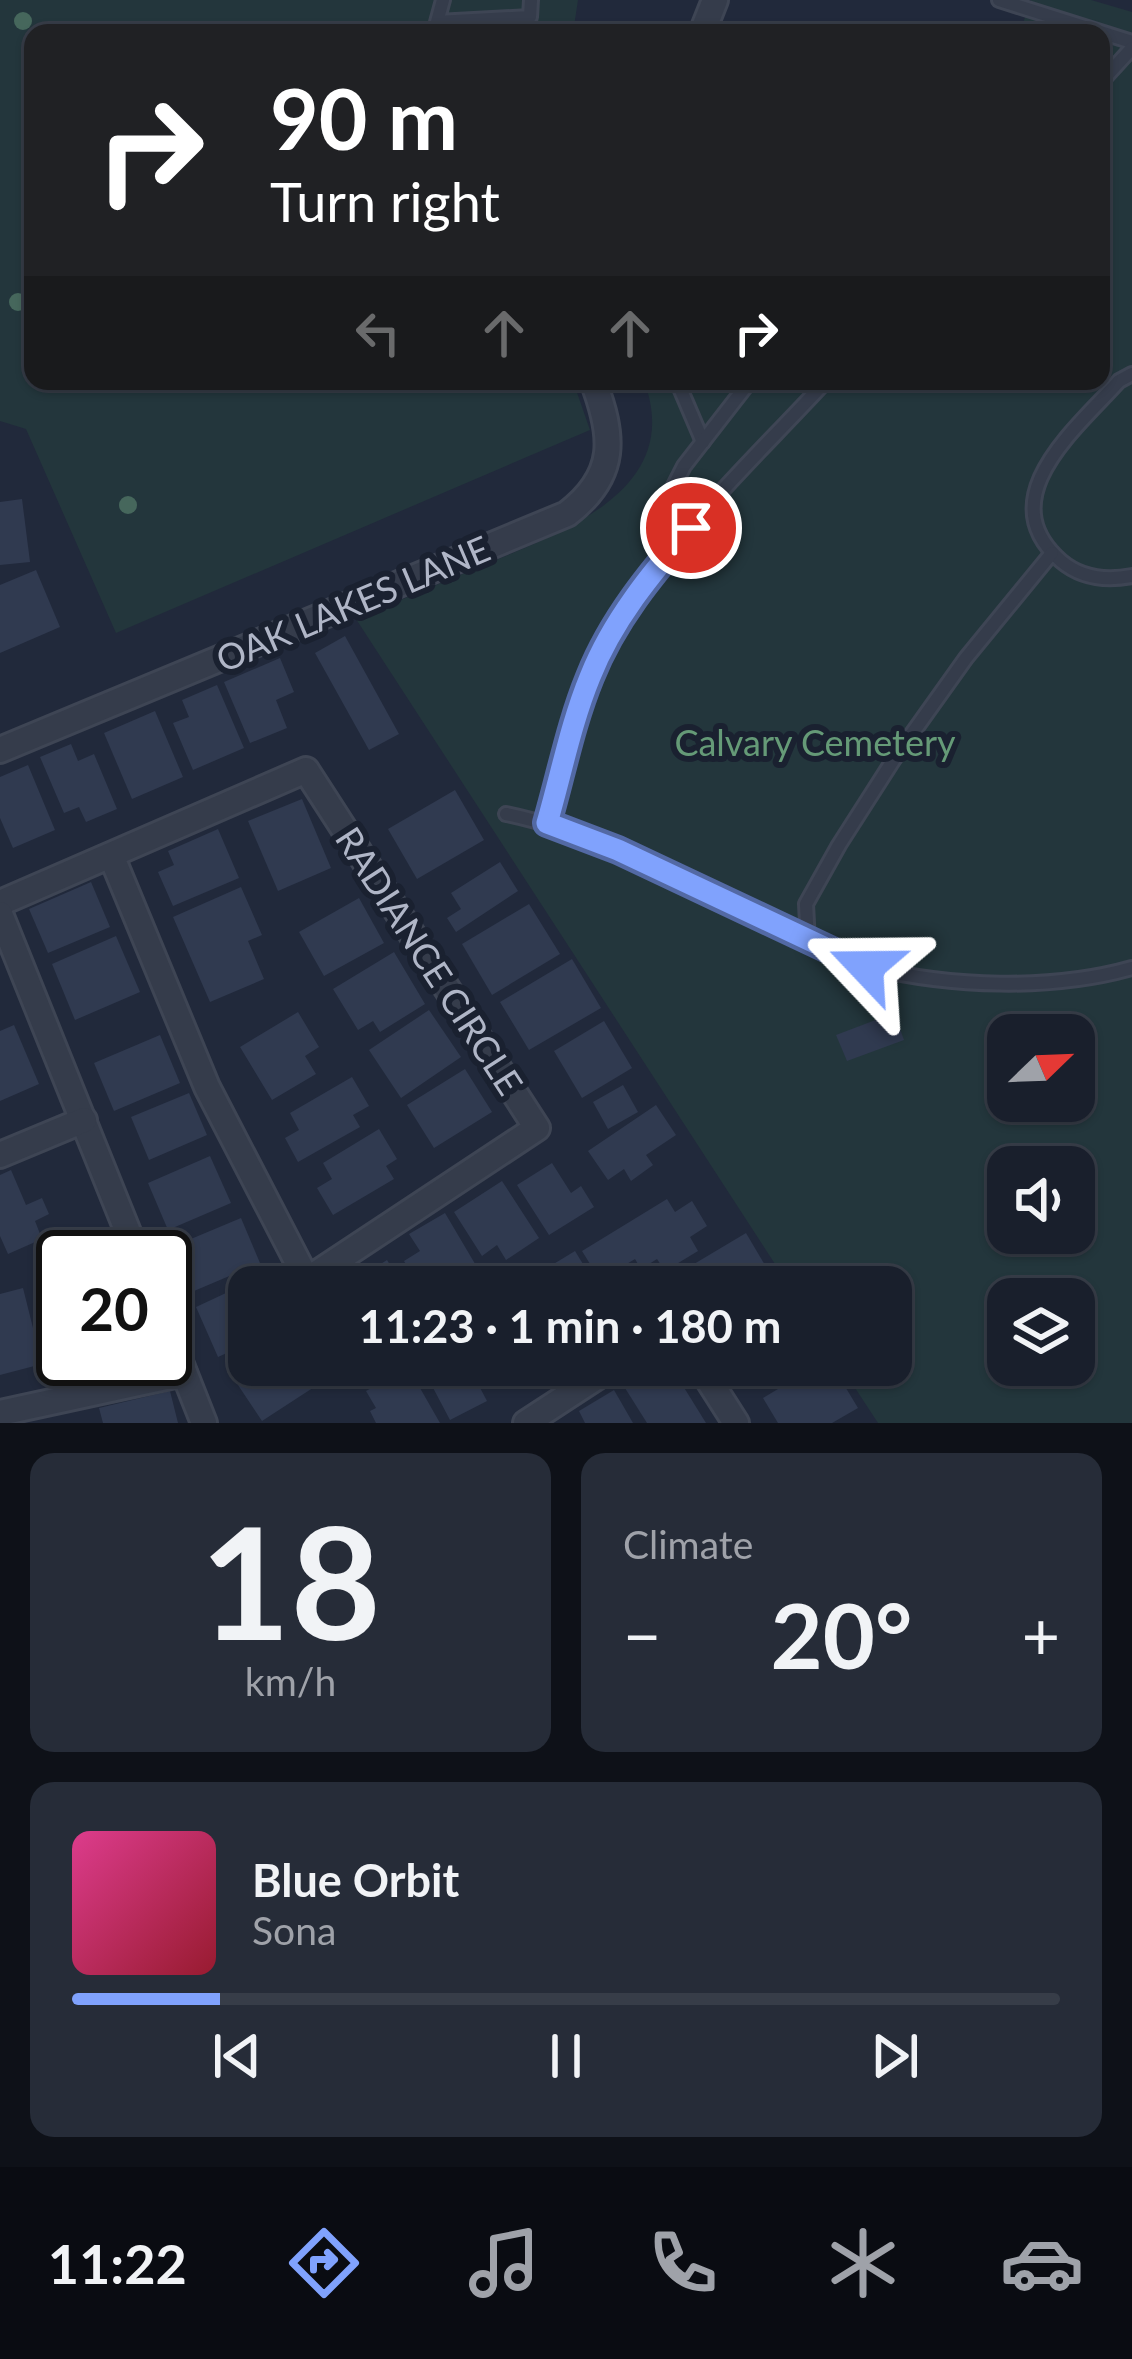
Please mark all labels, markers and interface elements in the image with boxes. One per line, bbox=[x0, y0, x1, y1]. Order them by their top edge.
text: 90 m bbox=[270, 67, 458, 168]
icon: right bbox=[72, 72, 228, 228]
text: Turn right bbox=[270, 169, 500, 234]
icon: left bbox=[345, 300, 411, 366]
icon: ahead bbox=[471, 300, 537, 366]
icon: ahead bbox=[597, 300, 663, 366]
icon: right bbox=[723, 300, 789, 366]
pin bbox=[640, 477, 742, 579]
icon: arrive bbox=[658, 495, 724, 561]
street label: OAK LAKES LANE bbox=[209, 526, 496, 681]
park label: Calvary Cemetery bbox=[674, 720, 956, 764]
street label: RADIANCE CIRCLE bbox=[327, 818, 533, 1102]
position arrow bbox=[803, 904, 929, 1030]
north arrow bbox=[987, 1014, 1095, 1122]
map controls bbox=[987, 1014, 1095, 1386]
button: sound bbox=[987, 1146, 1095, 1254]
speed limit sign: 20 bbox=[36, 1230, 192, 1386]
button: layers bbox=[987, 1278, 1095, 1386]
text: 11:23 · 1 min · 180 m bbox=[359, 1299, 781, 1353]
text: 18 bbox=[200, 1486, 381, 1673]
text: Climate bbox=[623, 1521, 753, 1567]
text: 20° bbox=[771, 1580, 912, 1688]
text: − bbox=[623, 1595, 661, 1674]
text: + bbox=[1022, 1595, 1060, 1674]
text: km/h bbox=[245, 1658, 336, 1704]
text: Blue Orbit bbox=[252, 1853, 459, 1907]
text: Sona bbox=[252, 1907, 336, 1953]
icon: previous bbox=[204, 2023, 270, 2089]
icon: pause bbox=[533, 2023, 599, 2089]
icon: next bbox=[862, 2023, 928, 2089]
icon: directions bbox=[282, 2221, 366, 2305]
icon: music bbox=[462, 2221, 546, 2305]
icon: phone bbox=[641, 2221, 725, 2305]
icon: climate bbox=[821, 2221, 905, 2305]
icon: car bbox=[1000, 2221, 1084, 2305]
text: 11:22 bbox=[48, 2231, 187, 2296]

